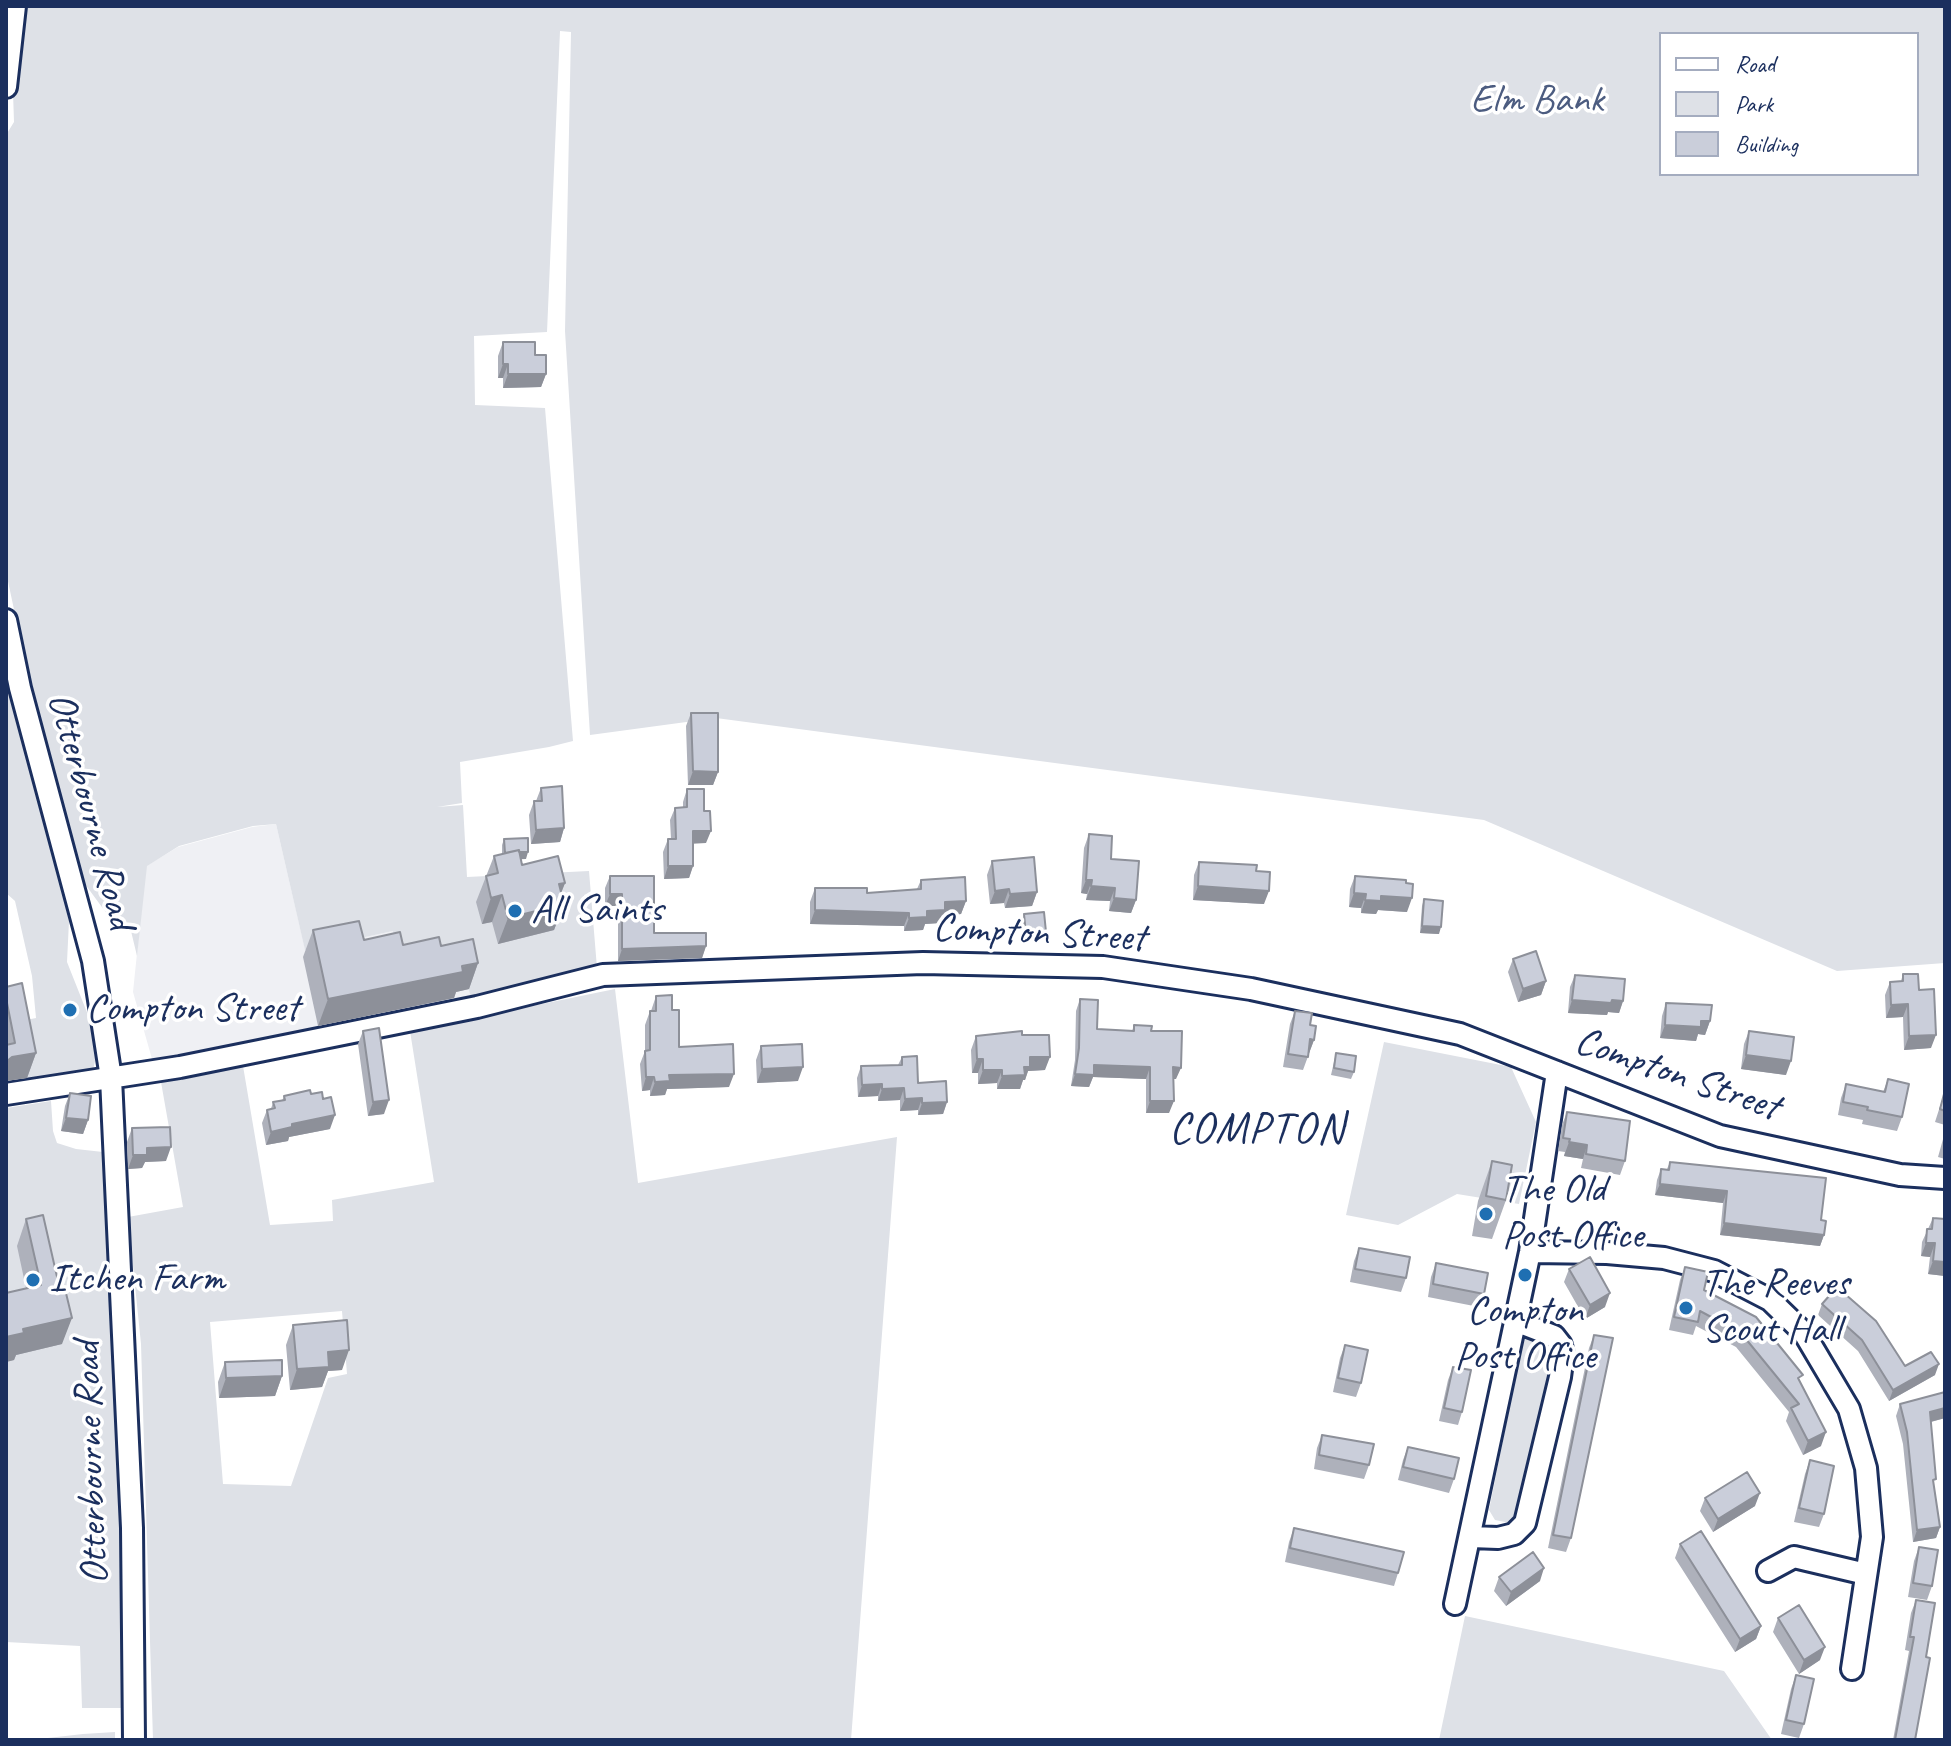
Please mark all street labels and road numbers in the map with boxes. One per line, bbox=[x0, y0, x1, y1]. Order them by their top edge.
street label: Otterbourne Road bbox=[35, 687, 145, 935]
street label: Compton Street bbox=[932, 904, 1146, 964]
street label: Compton Street bbox=[1569, 1018, 1785, 1132]
street label: Otterbourne Road bbox=[64, 1341, 120, 1585]

